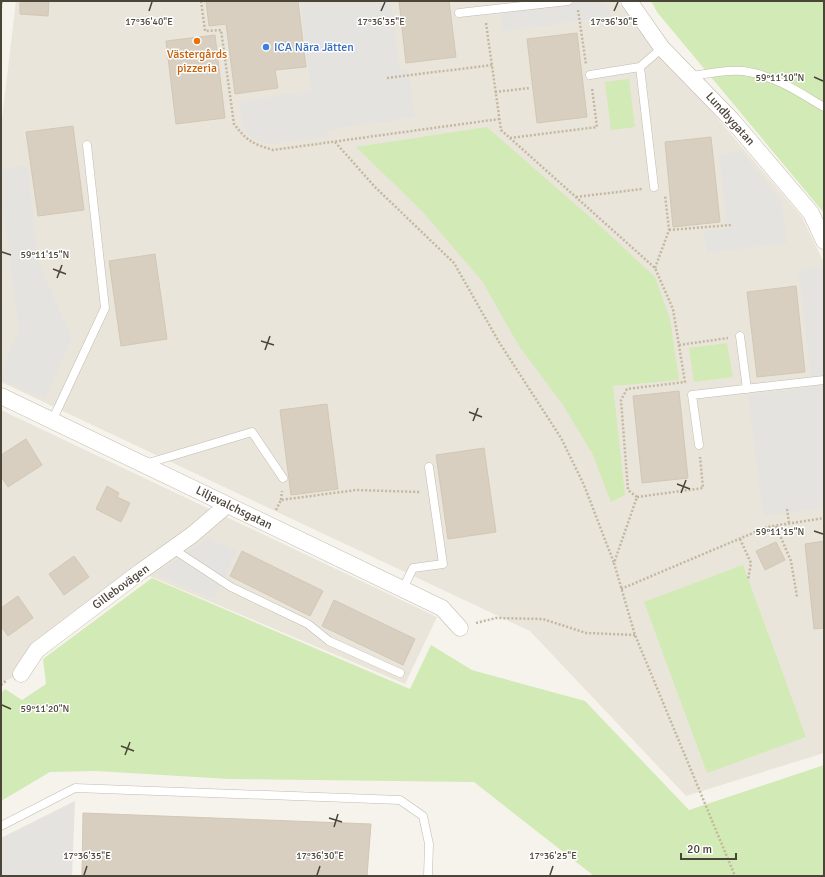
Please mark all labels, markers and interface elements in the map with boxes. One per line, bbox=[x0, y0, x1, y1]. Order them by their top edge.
text: 17°36'40"E bbox=[125, 16, 173, 28]
text: 17°36'35"E bbox=[357, 16, 405, 28]
text: 17°36'30"E bbox=[590, 16, 638, 28]
marker: Västergårds pizzeria bbox=[192, 36, 202, 46]
place label: ICA Nära Jätten bbox=[274, 40, 354, 55]
marker: ICA Nära Jätten bbox=[261, 42, 271, 52]
place label: Västergårds pizzeria bbox=[167, 47, 227, 76]
text: 59°11'10"N bbox=[756, 72, 804, 84]
street label: Lundbygatan bbox=[702, 89, 758, 149]
text: 59°11'15"N bbox=[21, 249, 69, 261]
street label: Liljevalchsgatan bbox=[193, 483, 275, 533]
text: 59°11'15"N bbox=[756, 526, 804, 538]
street label: Gillebovägen bbox=[90, 561, 152, 613]
text: 59°11'20"N bbox=[21, 703, 69, 715]
scale bar bbox=[681, 835, 736, 861]
text: 20 m bbox=[687, 842, 712, 857]
text: 17°36'35"E bbox=[63, 850, 111, 862]
text: 17°36'30"E bbox=[296, 850, 344, 862]
text: 17°36'25"E bbox=[529, 850, 577, 862]

